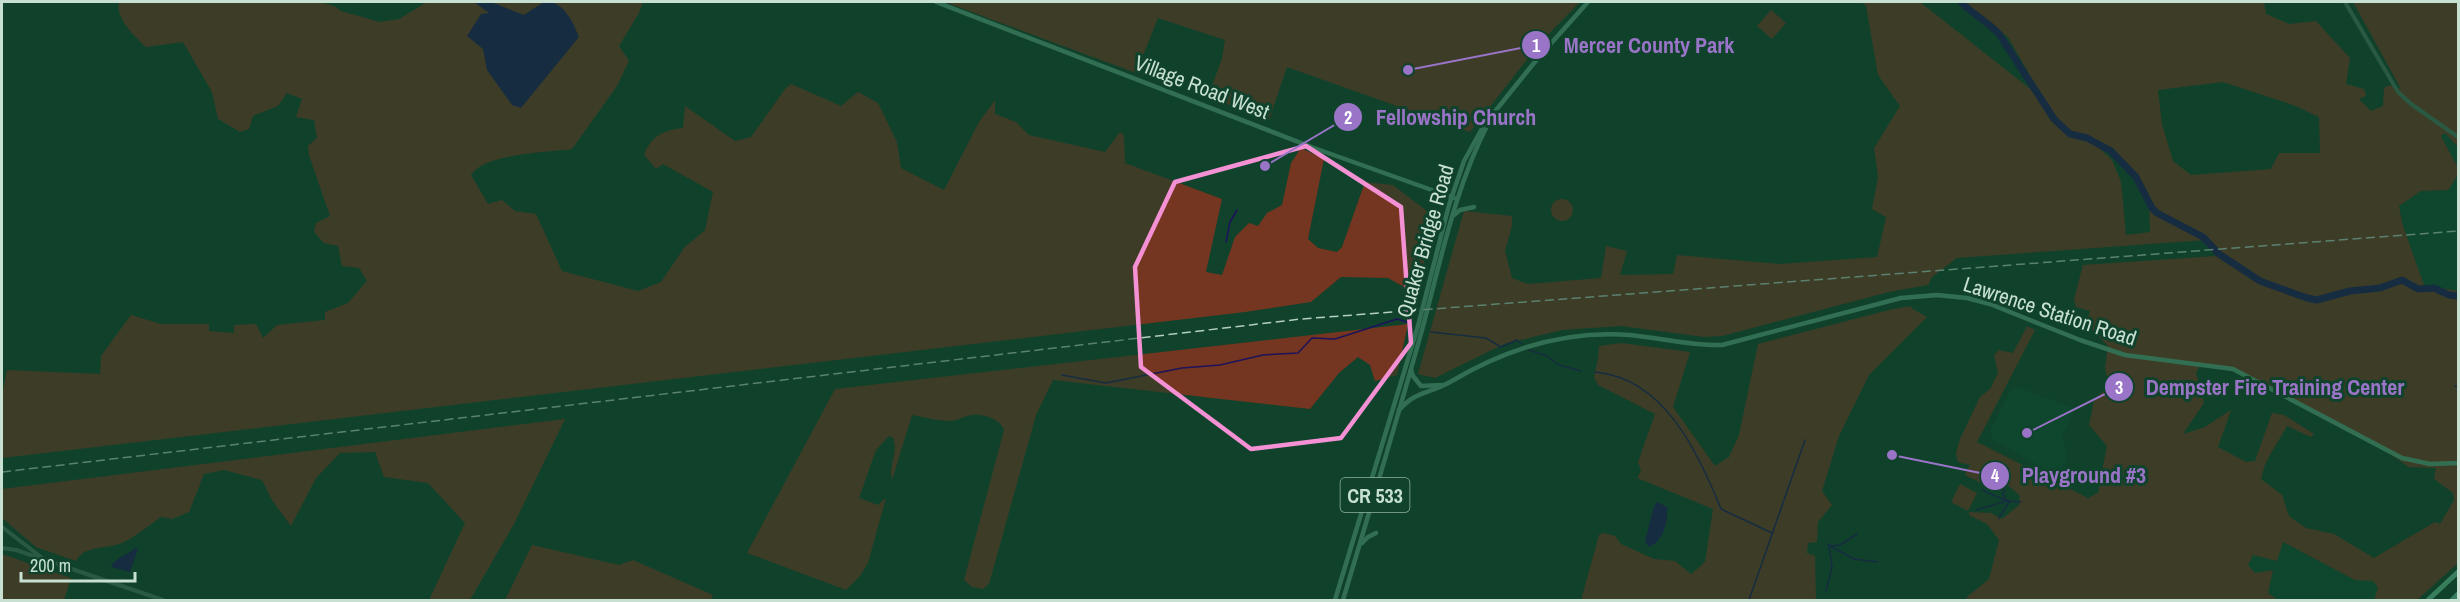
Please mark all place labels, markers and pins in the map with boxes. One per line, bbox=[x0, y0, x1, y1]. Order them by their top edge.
callout: Mercer County Park bbox=[1521, 25, 1746, 65]
callout: Fellowship Church bbox=[1333, 97, 1548, 137]
callout: Dempster Fire Training Center bbox=[2104, 367, 2417, 407]
callout: Playground #3 bbox=[1980, 456, 2159, 496]

